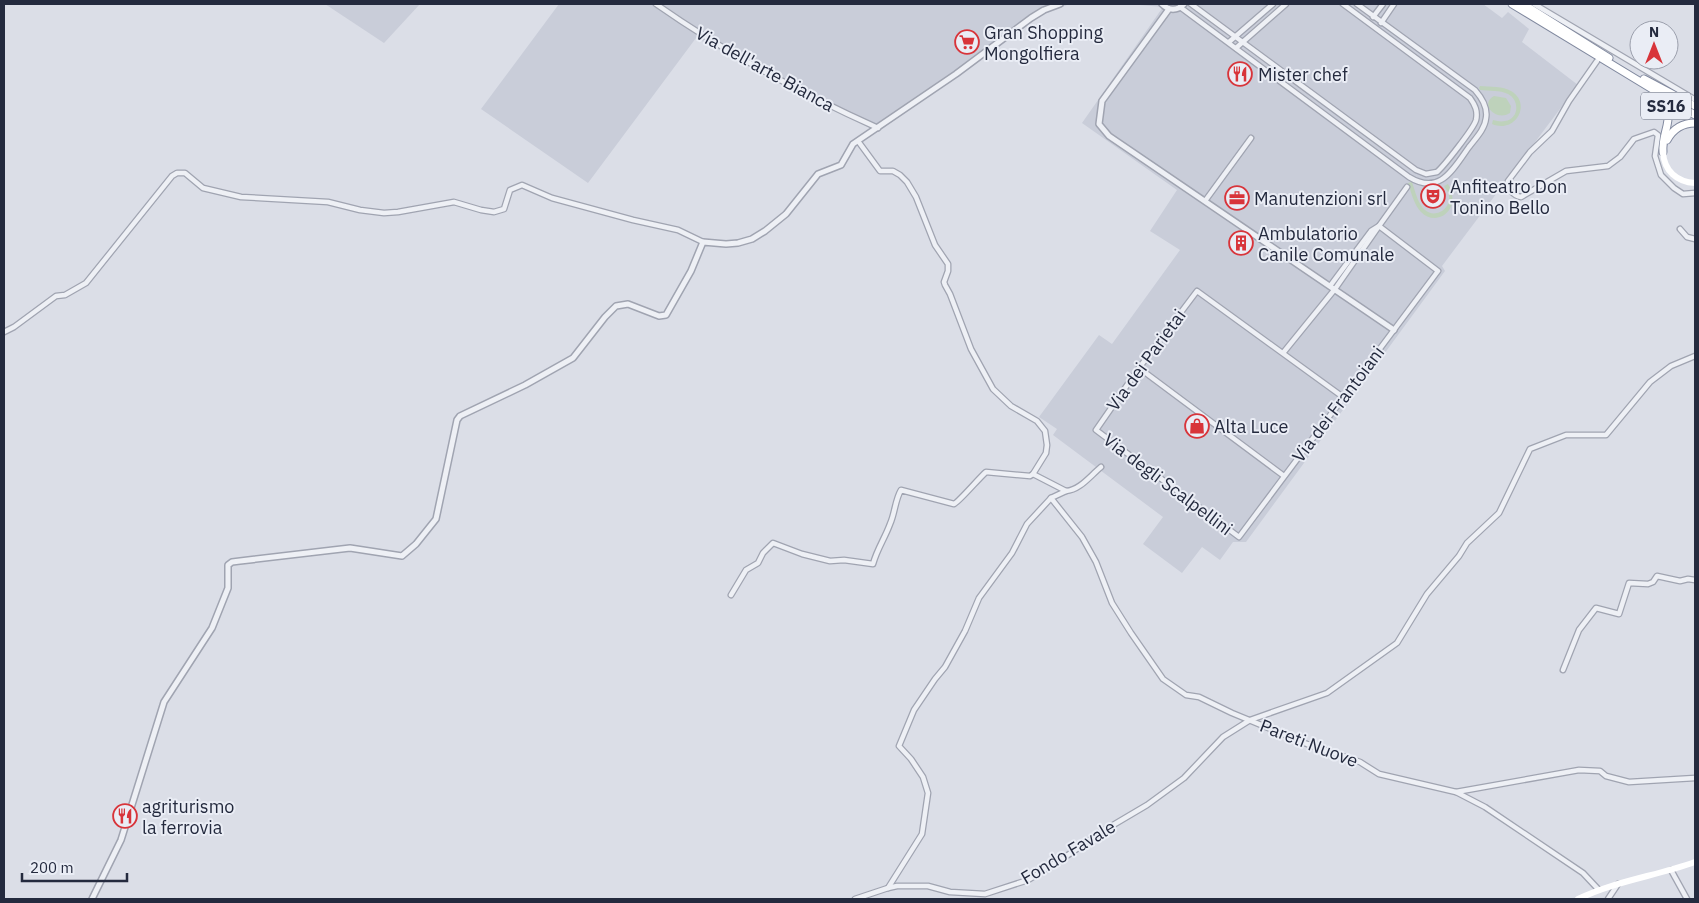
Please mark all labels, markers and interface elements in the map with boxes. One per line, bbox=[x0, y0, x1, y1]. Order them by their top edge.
north arrow bbox=[1629, 20, 1679, 70]
street label: Via dell'arte Bianca bbox=[692, 21, 839, 117]
place label: Gran Shopping Mongolfiera bbox=[984, 21, 1103, 65]
text: N bbox=[1649, 23, 1659, 41]
supermarket icon: Gran Shopping Mongolfiera bbox=[954, 29, 980, 55]
restaurant icon: Mister chef bbox=[1227, 61, 1253, 87]
place label: Mister chef bbox=[1258, 63, 1348, 86]
road number: SS16 bbox=[1641, 92, 1691, 120]
place label: Anfiteatro Don Tonino Bello bbox=[1450, 175, 1567, 219]
theatre icon: Anfiteatro Don Tonino Bello bbox=[1420, 183, 1446, 209]
office icon: Manutenzioni srl bbox=[1224, 185, 1250, 211]
place label: Manutenzioni srl bbox=[1254, 187, 1387, 210]
place label: Ambulatorio Canile Comunale bbox=[1258, 222, 1394, 266]
building icon: Ambulatorio Canile Comunale bbox=[1228, 230, 1254, 256]
street label: Via dei Parietai bbox=[1101, 305, 1191, 415]
street label: Via dei Frantoiani bbox=[1287, 341, 1389, 467]
shop icon: Alta Luce bbox=[1184, 413, 1210, 439]
place label: Alta Luce bbox=[1214, 415, 1289, 438]
street label: Via degli Scalpellini bbox=[1099, 428, 1237, 540]
street label: Pareti Nuove bbox=[1257, 714, 1361, 772]
place label: agriturismo la ferrovia bbox=[142, 795, 234, 839]
restaurant icon: agriturismo la ferrovia bbox=[112, 803, 138, 829]
street label: Fondo Favale bbox=[1016, 815, 1120, 889]
scale bar bbox=[22, 850, 128, 882]
text: 200 m bbox=[30, 858, 74, 877]

